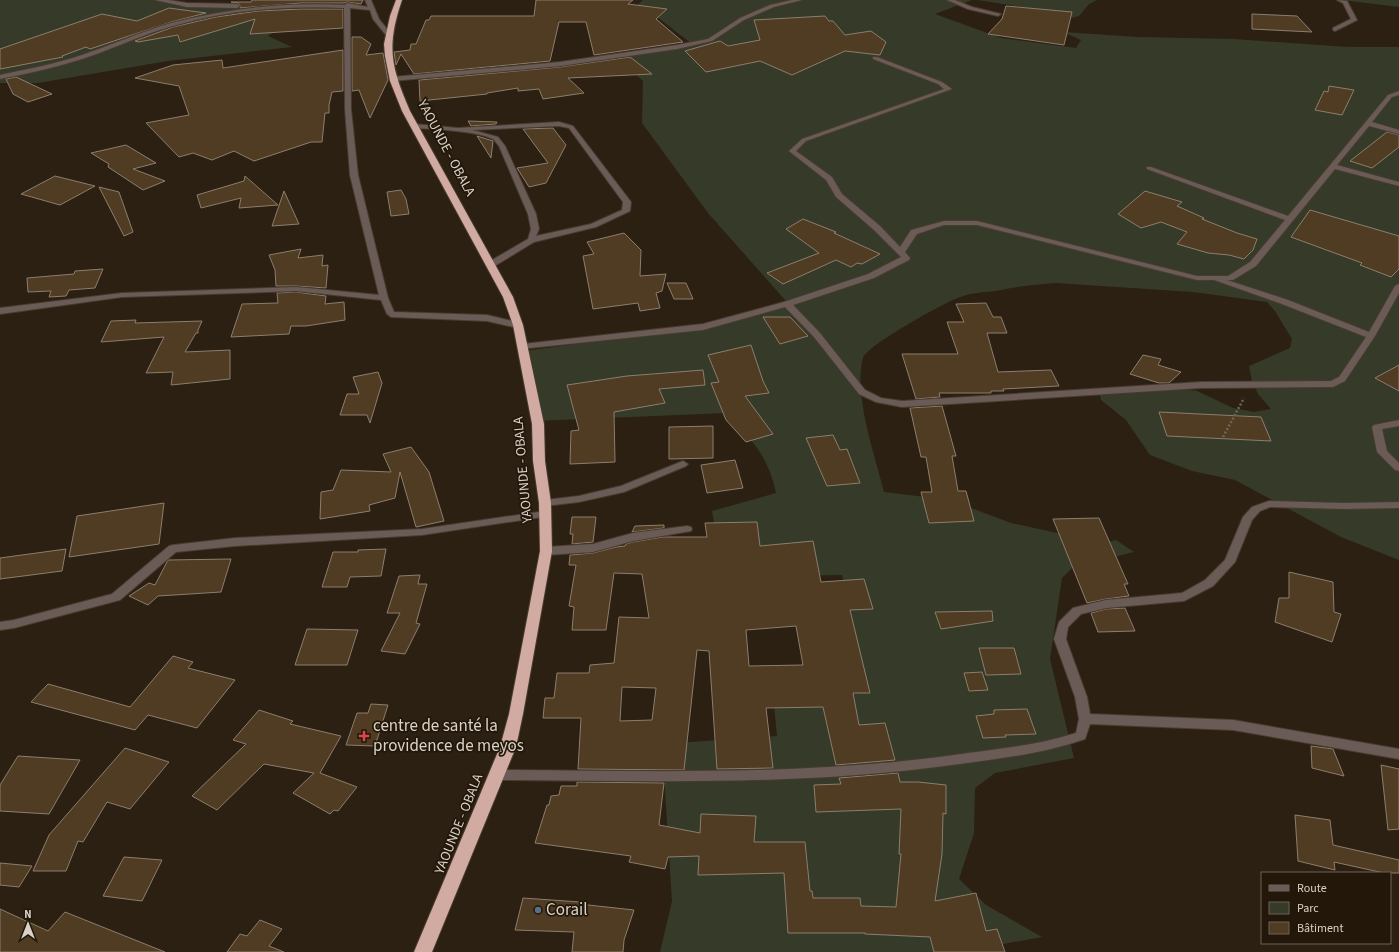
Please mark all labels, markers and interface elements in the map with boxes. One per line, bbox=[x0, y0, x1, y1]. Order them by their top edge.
street label: YAOUNDE - OBALA bbox=[412, 95, 480, 200]
street label: YAOUNDE - OBALA bbox=[508, 416, 538, 525]
place label: centre de santé la providence de meyos bbox=[373, 714, 524, 758]
marker: centre de santé la providence de meyos bbox=[358, 730, 370, 742]
street label: YAOUNDE - OBALA bbox=[429, 770, 488, 878]
legend bbox=[1261, 872, 1391, 944]
text: Route bbox=[1297, 880, 1327, 897]
place label: Corail bbox=[546, 898, 588, 922]
text: Parc bbox=[1297, 900, 1319, 917]
north arrow bbox=[8, 904, 48, 944]
marker: Corail bbox=[533, 905, 543, 915]
text: N bbox=[24, 907, 32, 922]
text: Bâtiment bbox=[1297, 920, 1343, 937]

